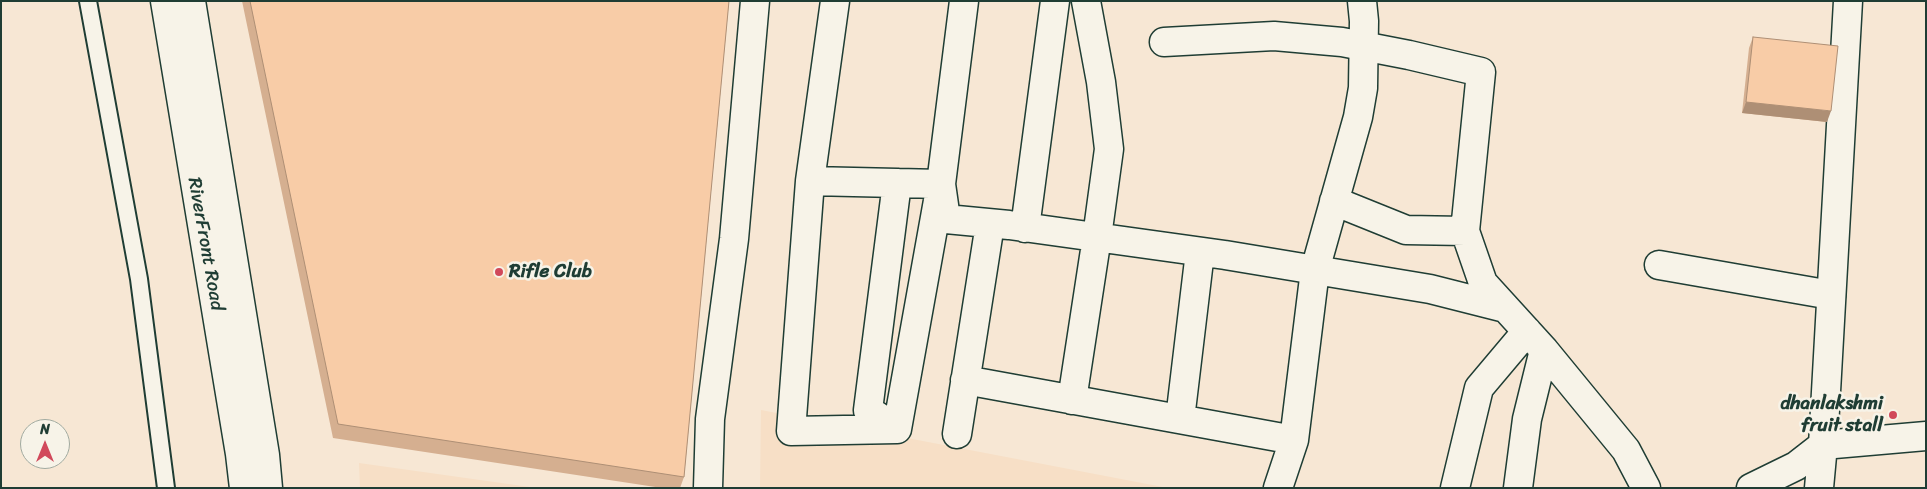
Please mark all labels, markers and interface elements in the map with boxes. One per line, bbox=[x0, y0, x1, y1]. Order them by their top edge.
street label: RiverFront Road bbox=[182, 176, 228, 312]
place label: Rifle Club bbox=[509, 261, 592, 283]
marker: Rifle Club bbox=[493, 266, 505, 278]
place label: dhanlakshmi fruit stall bbox=[1781, 393, 1883, 437]
marker: dhanlakshmi fruit stall bbox=[1887, 409, 1899, 421]
text: N bbox=[40, 417, 50, 442]
north arrow bbox=[20, 419, 70, 469]

